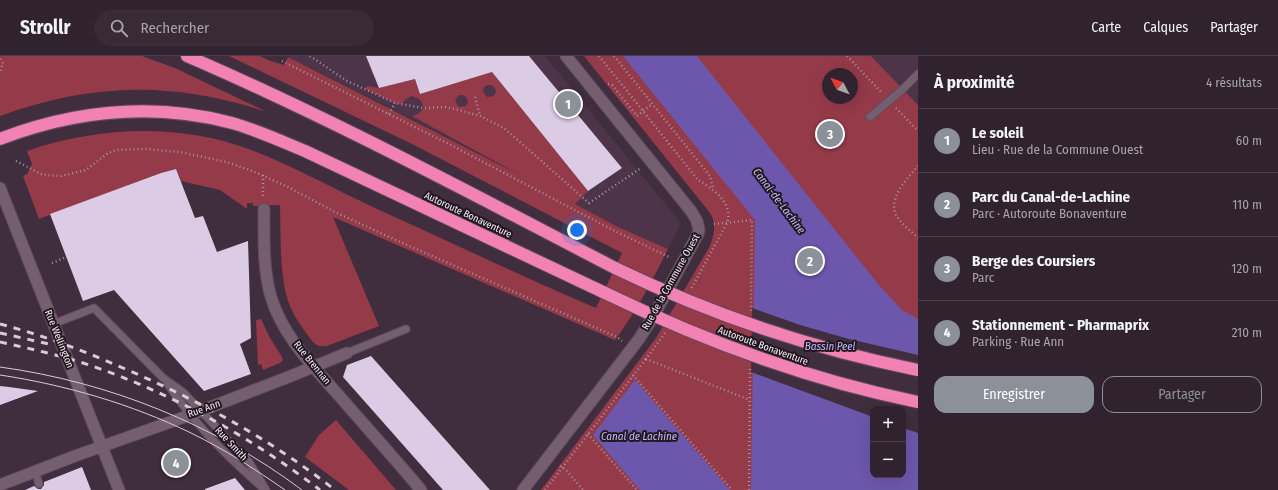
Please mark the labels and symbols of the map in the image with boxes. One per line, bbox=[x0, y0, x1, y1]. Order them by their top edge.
north arrow bbox=[822, 68, 858, 104]
pin: 1 bbox=[555, 89, 581, 119]
pin: 3 bbox=[817, 119, 843, 149]
water label: Canal-de-Lachine bbox=[750, 166, 808, 236]
street label: Autoroute Bonaventure bbox=[422, 189, 514, 241]
your location bbox=[567, 220, 587, 240]
street label: Rue de la Commune Ouest bbox=[640, 231, 703, 332]
pin: 2 bbox=[797, 246, 823, 276]
street label: Rue Wellington bbox=[42, 308, 76, 370]
street label: Autoroute Bonaventure bbox=[716, 324, 810, 368]
street label: Rue Brennan bbox=[291, 339, 333, 387]
water label: Bassin Peel bbox=[805, 340, 855, 353]
street label: Rue Ann bbox=[186, 398, 222, 420]
street label: Rue Smith bbox=[212, 425, 250, 463]
water label: Canal de Lachine bbox=[601, 430, 677, 443]
pin: 4 bbox=[163, 448, 189, 478]

